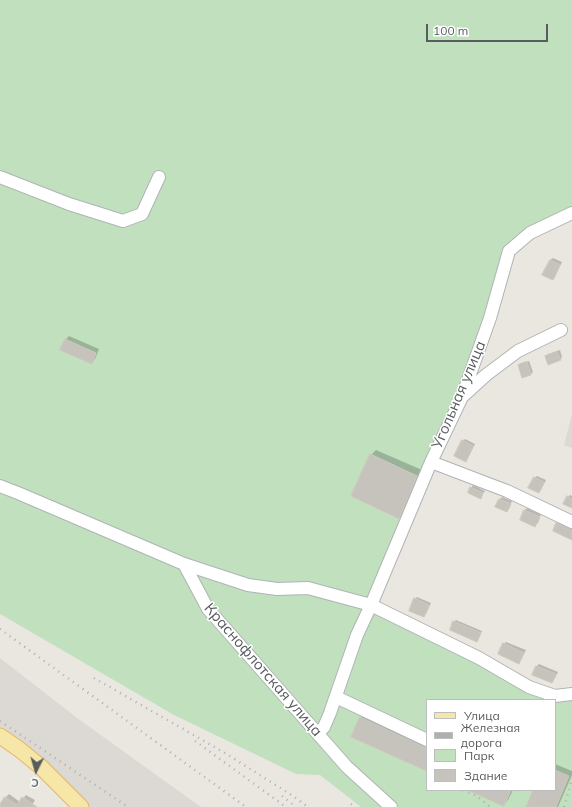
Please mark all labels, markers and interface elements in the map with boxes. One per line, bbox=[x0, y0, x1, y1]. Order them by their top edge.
scale bar bbox=[428, 16, 550, 42]
text: 100 m bbox=[433, 23, 468, 38]
street label: Угольная улица bbox=[428, 338, 490, 452]
street label: Краснофлотская улица bbox=[200, 600, 326, 740]
legend bbox=[426, 699, 556, 791]
text: Улица bbox=[464, 708, 500, 723]
text: Железная дорога bbox=[461, 720, 520, 750]
text: Парк bbox=[464, 748, 494, 763]
north arrow bbox=[16, 751, 56, 791]
text: Здание bbox=[464, 768, 507, 783]
text: С bbox=[31, 776, 39, 790]

